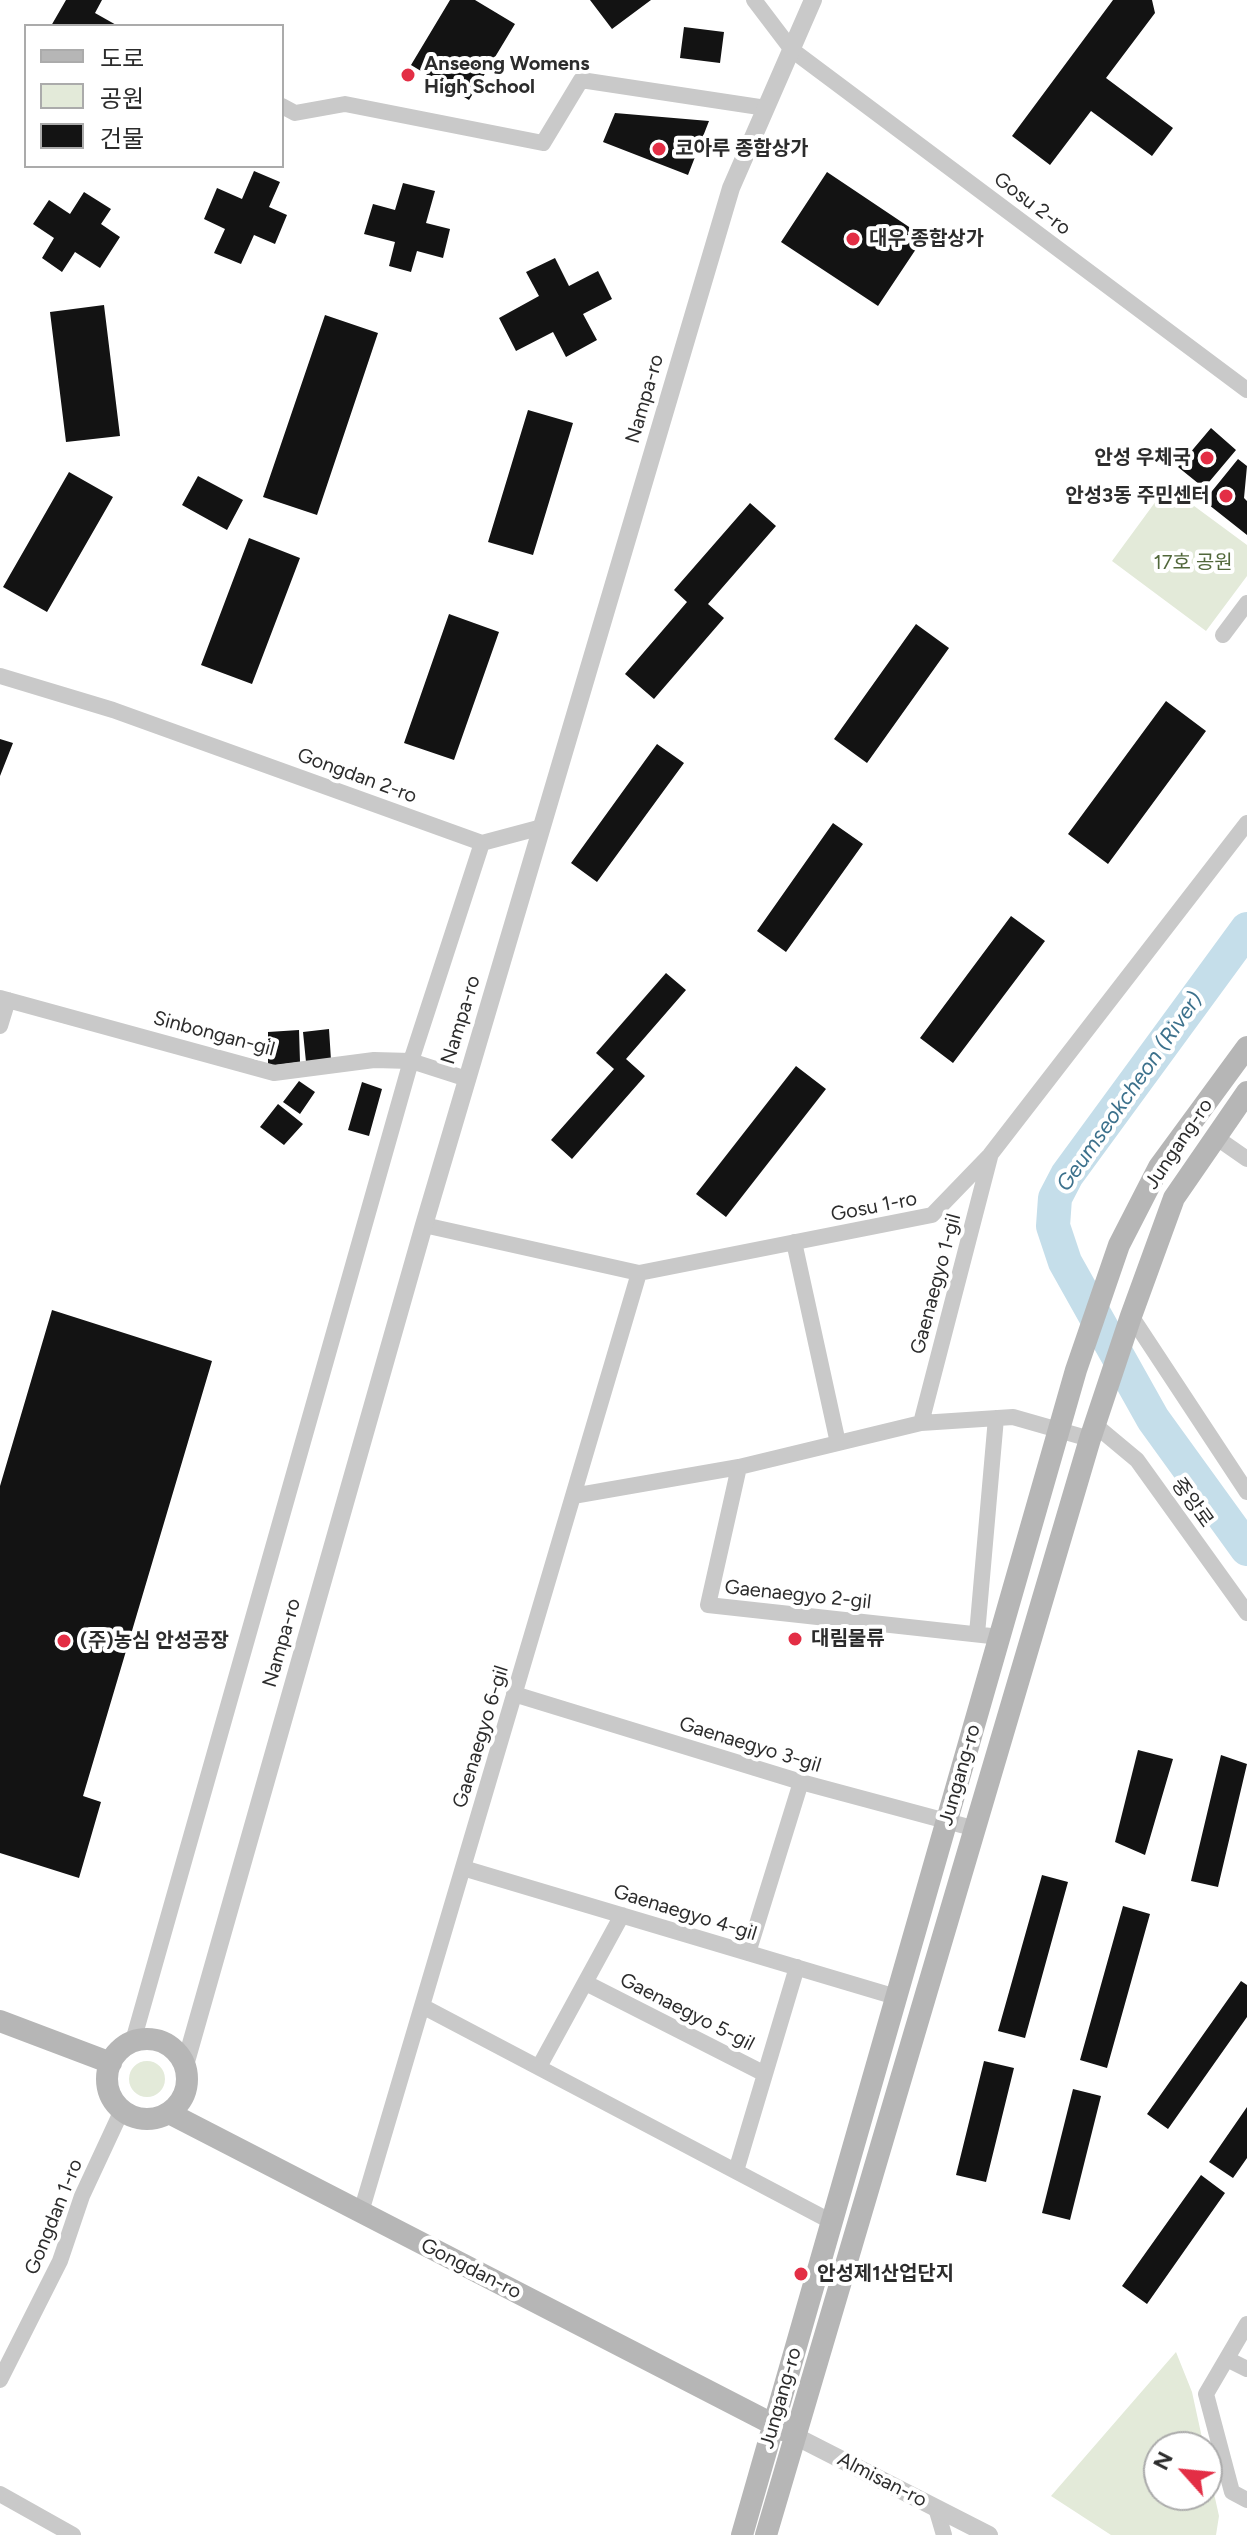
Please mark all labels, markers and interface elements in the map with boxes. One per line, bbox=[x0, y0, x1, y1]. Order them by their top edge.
legend bbox=[24, 24, 284, 168]
text: 도로 bbox=[100, 44, 144, 73]
place label: Anseong Womens High School bbox=[424, 52, 589, 99]
marker: Anseong Womens High School bbox=[399, 66, 417, 84]
text: 공원 bbox=[100, 84, 144, 113]
text: 건물 bbox=[100, 124, 144, 153]
place label: 코아루 종합상가 bbox=[675, 137, 809, 161]
marker: 코아루 종합상가 bbox=[650, 140, 668, 158]
street label: Gosu 2-ro bbox=[989, 167, 1075, 241]
place label: 대우 종합상가 bbox=[869, 227, 984, 251]
marker: 대우 종합상가 bbox=[844, 230, 862, 248]
street label: Nampa-ro bbox=[621, 352, 669, 446]
place label: 안성 우체국 bbox=[1094, 446, 1191, 470]
marker: 안성 우체국 bbox=[1198, 449, 1216, 467]
place label: 안성3동 주민센터 bbox=[1065, 484, 1210, 508]
marker: 안성3동 주민센터 bbox=[1217, 487, 1235, 505]
park label: 17호 공원 bbox=[1153, 551, 1233, 575]
street label: Gongdan 2-ro bbox=[294, 743, 420, 809]
street label: Nampa-ro bbox=[436, 973, 486, 1067]
water label: Geumseokcheon (River) bbox=[1051, 987, 1209, 1197]
street label: Sinbongan-gil bbox=[151, 1006, 277, 1062]
street label: Jungang-ro bbox=[1140, 1094, 1218, 1194]
street label: Gosu 1-ro bbox=[829, 1187, 919, 1227]
street label: Gaenaegyo 1-gil bbox=[906, 1211, 966, 1357]
street label: 중앙로 bbox=[1166, 1474, 1218, 1532]
street label: Gaenaegyo 2-gil bbox=[723, 1575, 873, 1615]
street label: Nampa-ro bbox=[258, 1596, 306, 1690]
place label: 대림물류 bbox=[811, 1627, 885, 1651]
place label: (주)농심 안성공장 bbox=[80, 1629, 229, 1653]
marker: 대림물류 bbox=[786, 1630, 804, 1648]
marker: (주)농심 안성공장 bbox=[55, 1632, 73, 1650]
street label: Gaenaegyo 6-gil bbox=[448, 1663, 514, 1811]
street label: Gaenaegyo 3-gil bbox=[676, 1712, 824, 1778]
street label: Jungang-ro bbox=[934, 1722, 986, 1828]
street label: Gaenaegyo 4-gil bbox=[610, 1880, 760, 1946]
street label: Gaenaegyo 5-gil bbox=[616, 1968, 758, 2056]
street label: Gongdan 1-ro bbox=[20, 2156, 88, 2278]
street label: Gongdan-ro bbox=[417, 2233, 525, 2305]
place label: 안성제1산업단지 bbox=[817, 2262, 954, 2286]
marker: 안성제1산업단지 bbox=[792, 2265, 810, 2283]
street label: Jungang-ro bbox=[755, 2345, 807, 2451]
north arrow bbox=[1143, 2431, 1223, 2511]
street label: Almisan-ro bbox=[833, 2447, 931, 2513]
text: N bbox=[1147, 2447, 1179, 2475]

